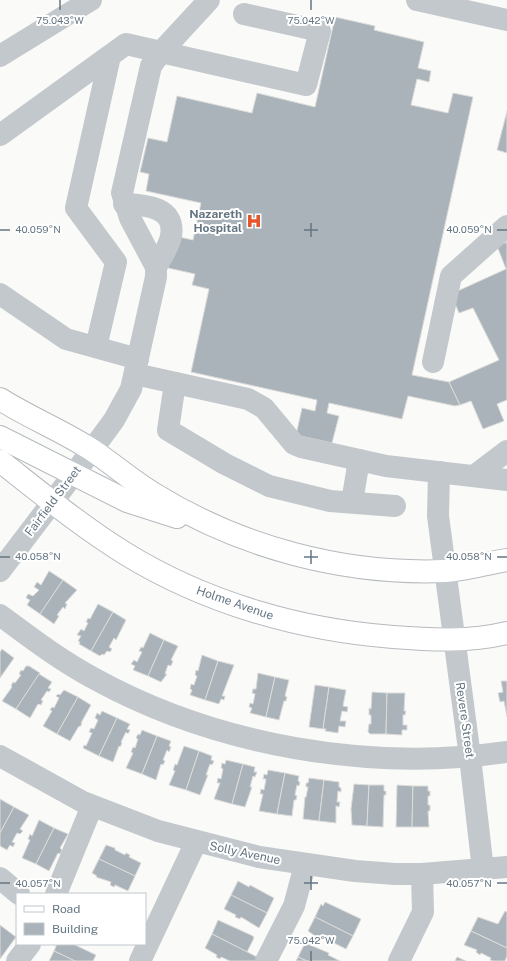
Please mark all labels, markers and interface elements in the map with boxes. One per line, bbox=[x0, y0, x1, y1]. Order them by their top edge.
text: 75.043°W bbox=[36, 14, 84, 26]
text: 75.042°W bbox=[287, 14, 335, 26]
place label: Nazareth Hospital bbox=[189, 207, 242, 235]
hospital icon: Nazareth Hospital bbox=[245, 212, 263, 230]
text: 40.059°N bbox=[15, 223, 61, 235]
text: 40.059°N bbox=[446, 223, 492, 235]
street label: Fairfield Street bbox=[22, 463, 84, 539]
text: 40.058°N bbox=[15, 550, 61, 562]
text: 40.058°N bbox=[446, 550, 492, 562]
street label: Holme Avenue bbox=[195, 583, 276, 623]
street label: Revere Street bbox=[453, 681, 477, 759]
street label: Solly Avenue bbox=[208, 839, 282, 867]
text: 40.057°N bbox=[15, 877, 61, 889]
text: 40.057°N bbox=[446, 877, 492, 889]
legend bbox=[16, 893, 146, 945]
text: Road bbox=[52, 902, 80, 916]
text: Building bbox=[52, 922, 98, 936]
text: 75.042°W bbox=[287, 934, 335, 946]

